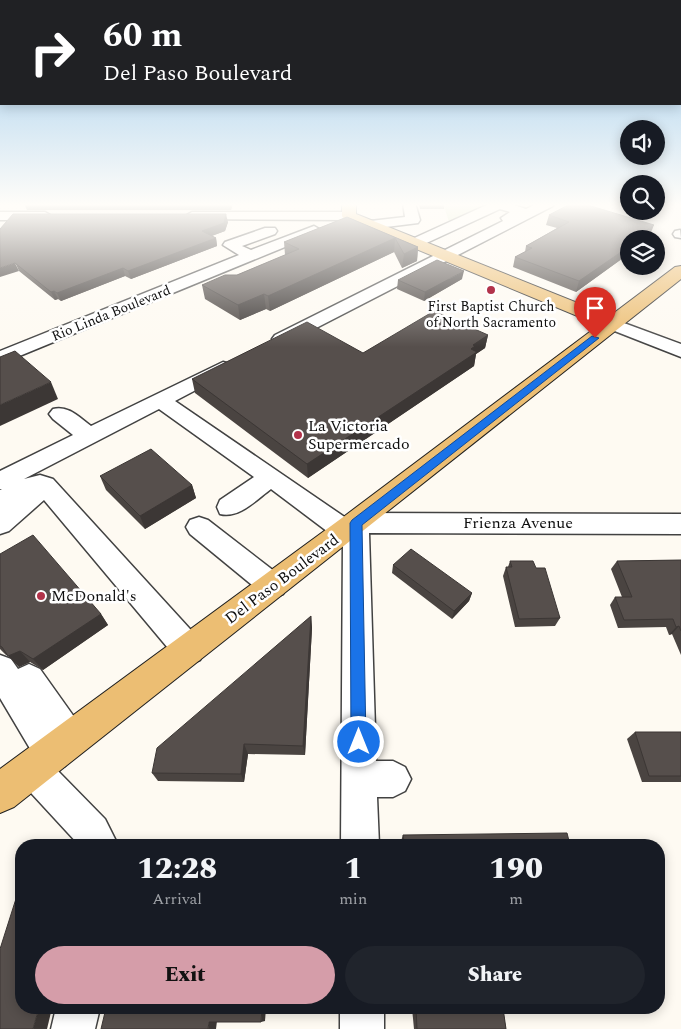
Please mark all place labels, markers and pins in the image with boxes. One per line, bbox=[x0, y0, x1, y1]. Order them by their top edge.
marker: First Baptist Church of North Sacramento bbox=[485, 284, 497, 296]
pin bbox=[574, 287, 616, 338]
place label: First Baptist Church of North Sacramento bbox=[426, 296, 556, 333]
place label: La Victoria Supermercado bbox=[308, 414, 410, 456]
marker: La Victoria Supermercado bbox=[292, 429, 304, 441]
place label: McDonald's bbox=[51, 584, 137, 608]
marker: McDonald's bbox=[35, 590, 47, 602]

